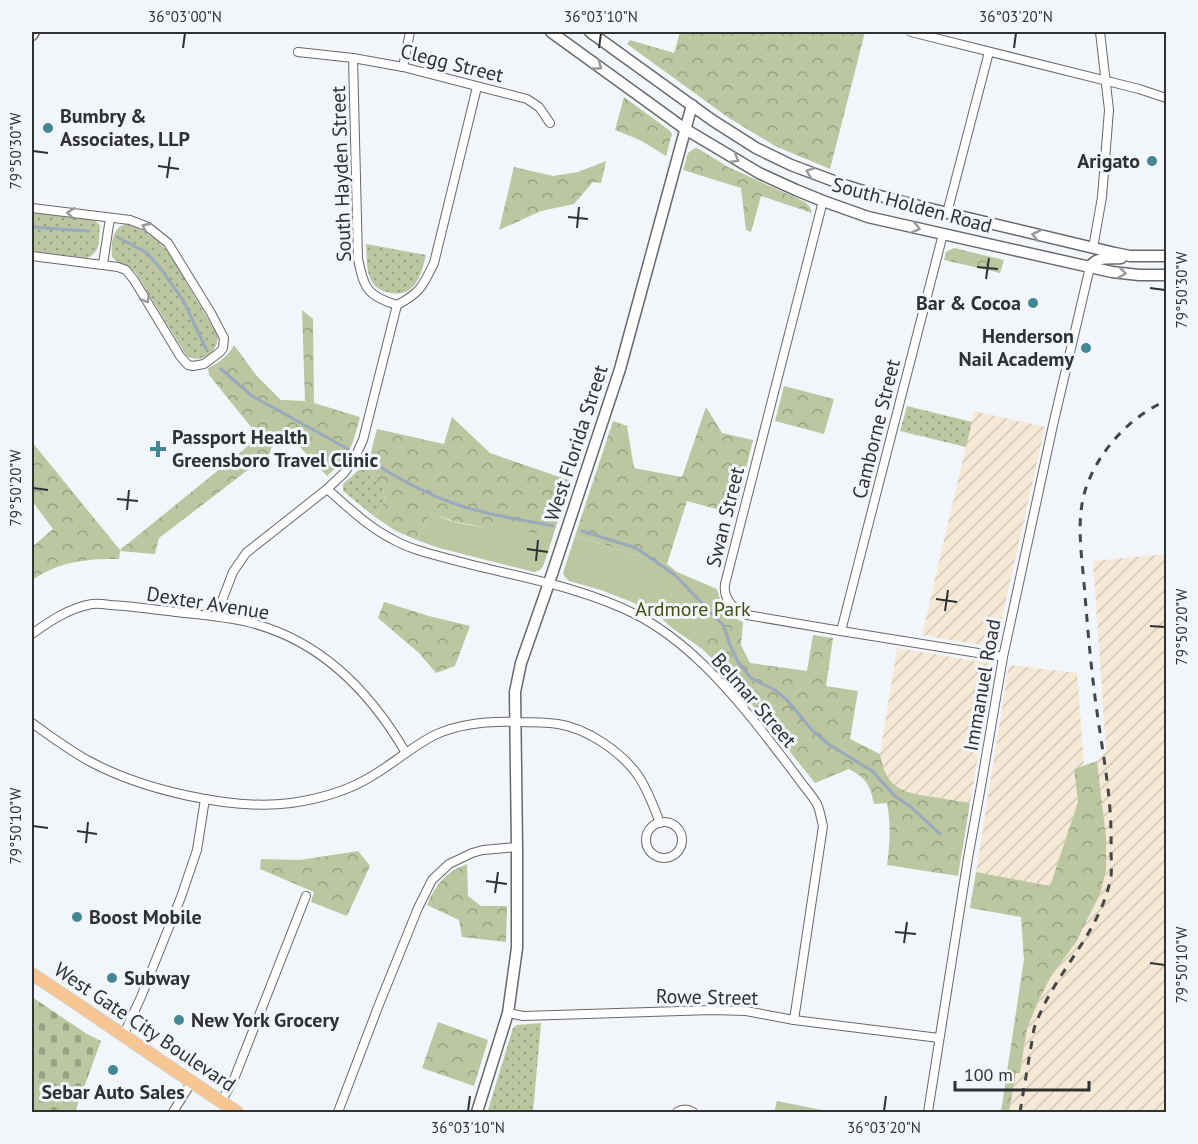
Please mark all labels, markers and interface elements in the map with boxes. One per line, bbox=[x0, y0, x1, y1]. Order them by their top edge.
text: 36°03'00"N bbox=[148, 7, 222, 26]
text: 36°03'10"N bbox=[564, 7, 638, 26]
text: 36°03'20"N bbox=[979, 7, 1053, 26]
street label: Clegg Street bbox=[398, 38, 506, 88]
one-way arrow bbox=[592, 59, 603, 70]
street label: South Hayden Street bbox=[325, 85, 357, 262]
place label: Bumbry & Associates, LLP bbox=[60, 103, 190, 152]
text: 79°50'30"W bbox=[6, 112, 25, 189]
marker: Bumbry & Associates, LLP bbox=[41, 121, 55, 135]
place label: Arigato bbox=[1077, 148, 1140, 174]
one-way arrow bbox=[729, 151, 739, 163]
marker: Arigato bbox=[1145, 154, 1159, 168]
one-way arrow bbox=[806, 167, 816, 180]
street label: South Holden Road bbox=[829, 171, 995, 239]
one-way arrow bbox=[66, 207, 75, 219]
one-way arrow bbox=[911, 221, 921, 234]
one-way arrow bbox=[141, 223, 152, 234]
one-way arrow bbox=[1031, 229, 1041, 242]
text: 79°50'30"W bbox=[1172, 251, 1191, 328]
one-way arrow bbox=[1117, 266, 1126, 279]
place label: Bar & Cocoa bbox=[916, 290, 1021, 316]
one-way arrow bbox=[138, 293, 150, 303]
marker: Bar & Cocoa bbox=[1026, 296, 1040, 310]
place label: Henderson Nail Academy bbox=[959, 323, 1074, 372]
marker: Henderson Nail Academy bbox=[1079, 341, 1093, 355]
street label: Camborne Street bbox=[846, 356, 906, 502]
street label: West Florida Street bbox=[539, 361, 614, 524]
place label: Passport Health Greensboro Travel Clinic bbox=[172, 424, 378, 473]
marker: Passport Health Greensboro Travel Clinic bbox=[149, 440, 167, 458]
text: 79°50'20"W bbox=[6, 449, 25, 526]
street label: Swan Street bbox=[700, 464, 750, 570]
street label: Dexter Avenue bbox=[145, 580, 271, 626]
text: 79°50'20"W bbox=[1172, 588, 1191, 665]
park label: Ardmore Park bbox=[635, 596, 751, 622]
street label: Immanuel Road bbox=[958, 617, 1006, 753]
street label: Belmar Street bbox=[706, 647, 802, 753]
text: 79°50'10"W bbox=[6, 787, 25, 864]
place label: Boost Mobile bbox=[89, 904, 202, 930]
marker: Boost Mobile bbox=[70, 910, 84, 924]
text: 79°50'10"W bbox=[1172, 926, 1191, 1003]
street label: West Gate City Boulevard bbox=[49, 956, 241, 1098]
place label: Subway bbox=[124, 965, 190, 991]
marker: Subway bbox=[105, 971, 119, 985]
street label: Rowe Street bbox=[656, 983, 759, 1011]
place label: New York Grocery bbox=[191, 1007, 340, 1033]
marker: New York Grocery bbox=[172, 1013, 186, 1027]
scale bar bbox=[955, 1054, 1088, 1092]
marker: Sebar Auto Sales bbox=[106, 1063, 120, 1077]
text: 100 m bbox=[964, 1063, 1013, 1086]
place label: Sebar Auto Sales bbox=[41, 1079, 185, 1105]
text: 36°03'10"N bbox=[431, 1118, 505, 1137]
text: 36°03'20"N bbox=[847, 1118, 921, 1137]

